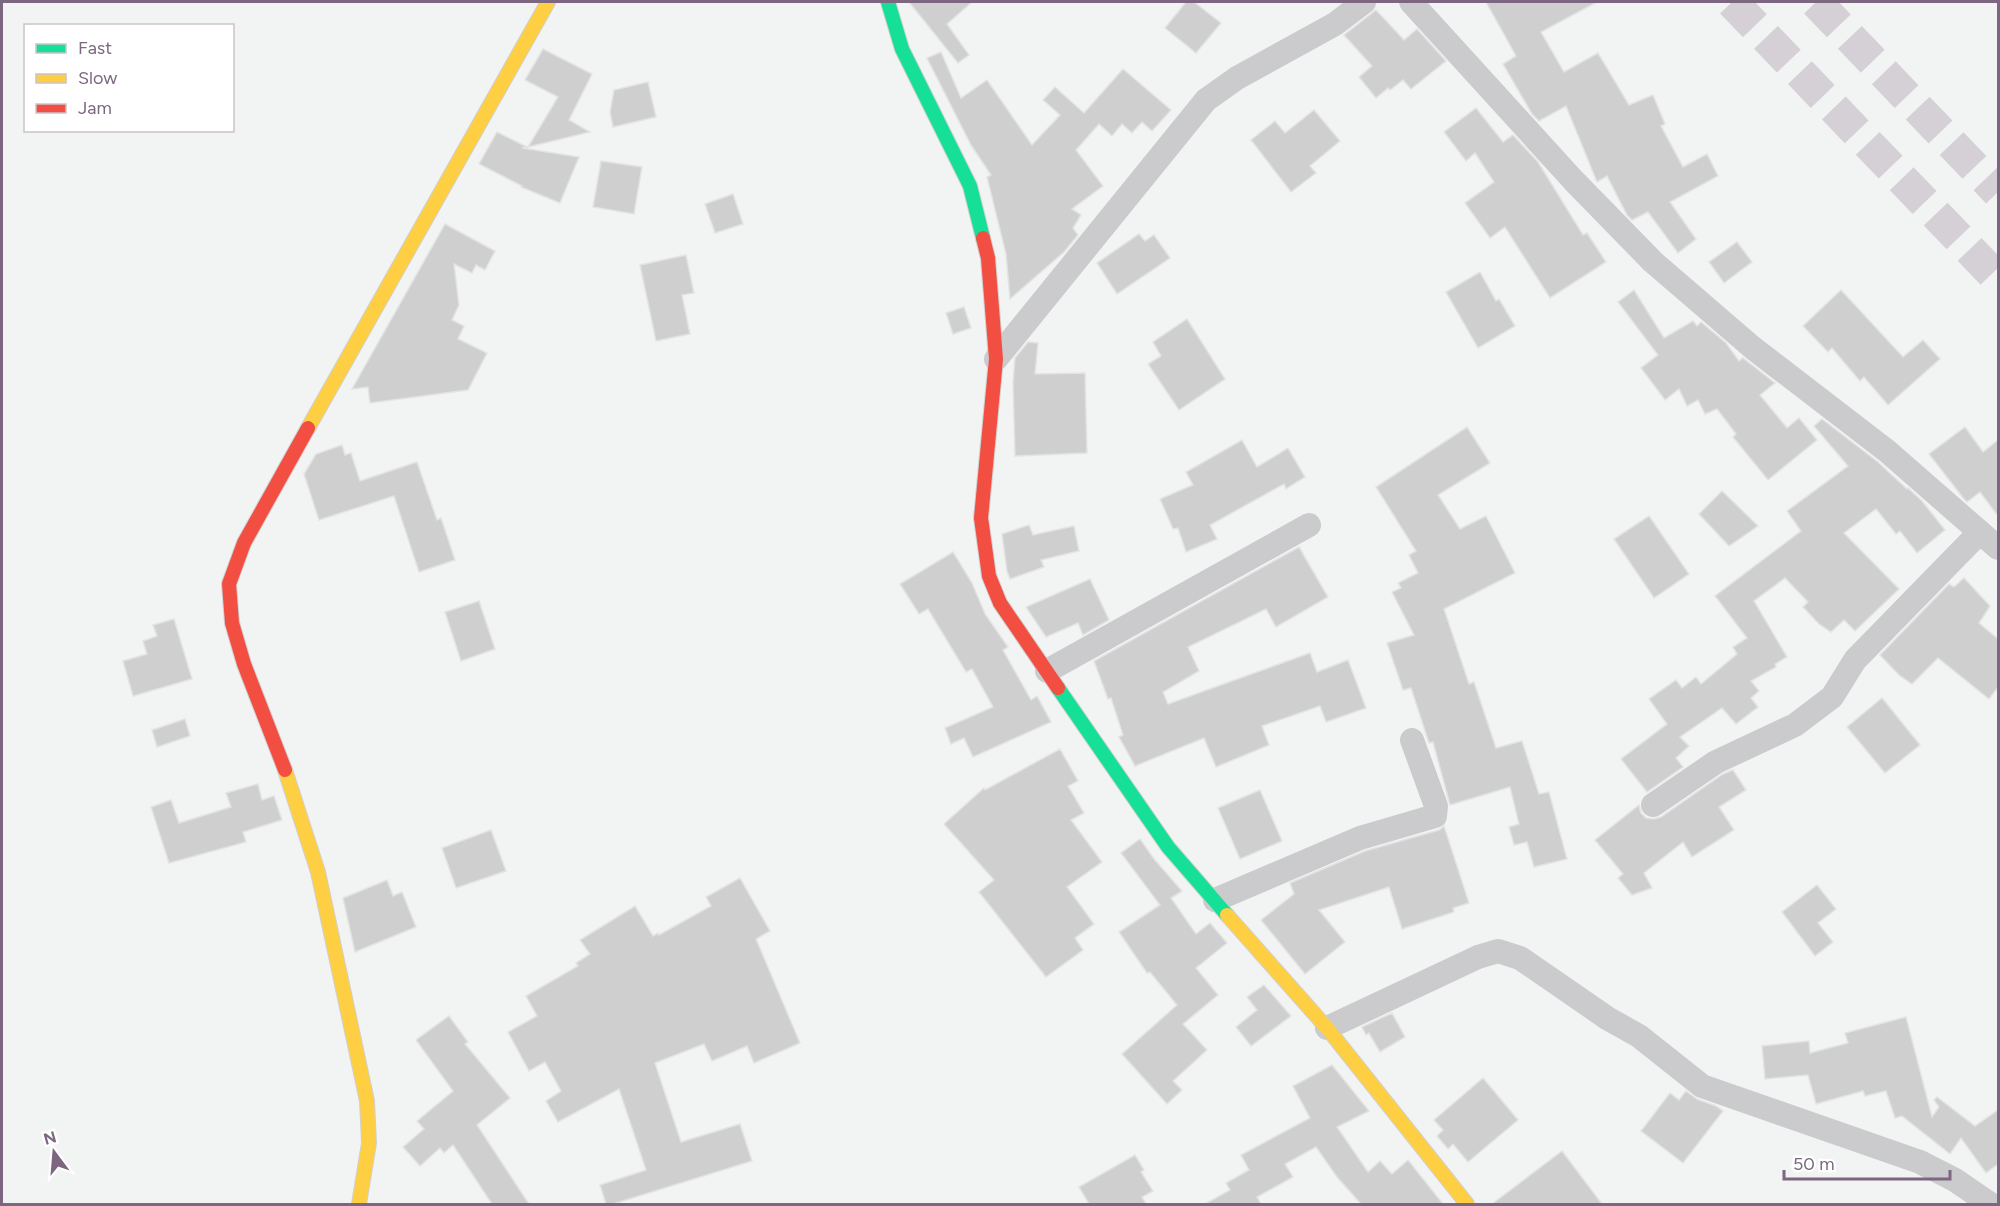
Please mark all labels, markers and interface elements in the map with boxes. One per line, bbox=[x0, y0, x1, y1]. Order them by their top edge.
legend bbox=[24, 24, 234, 132]
text: Fast bbox=[78, 37, 112, 59]
text: Slow bbox=[78, 67, 117, 89]
text: Jam bbox=[78, 97, 112, 119]
north arrow bbox=[24, 1122, 84, 1182]
text: N bbox=[41, 1127, 59, 1149]
scale bar bbox=[1784, 1143, 1950, 1181]
text: 50 m bbox=[1793, 1153, 1835, 1175]

